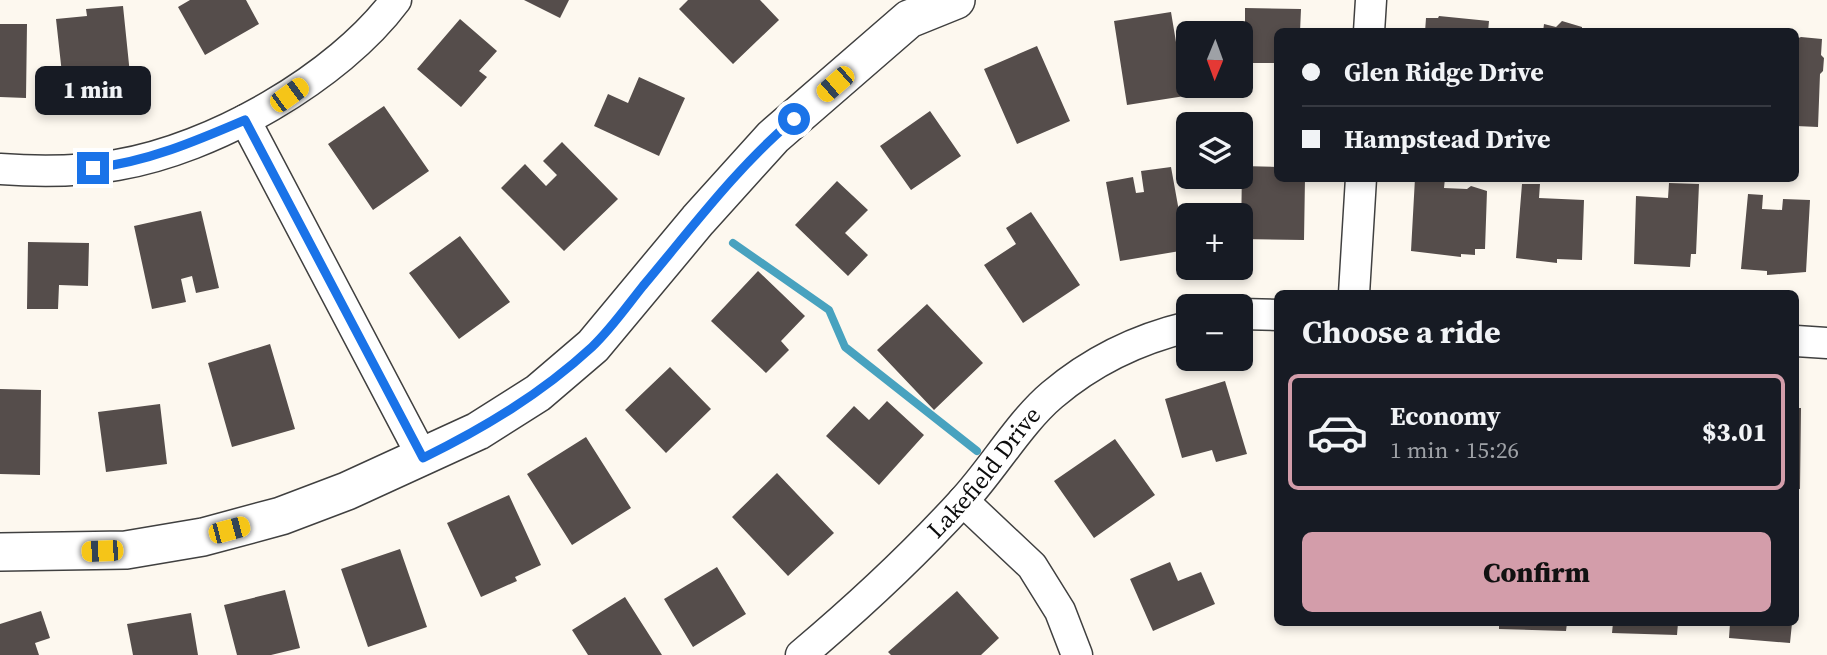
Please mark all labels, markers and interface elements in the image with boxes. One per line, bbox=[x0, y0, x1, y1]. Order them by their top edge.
north arrow bbox=[1176, 21, 1253, 98]
map controls bbox=[1176, 21, 1253, 371]
text: Glen Ridge Drive bbox=[1344, 54, 1544, 90]
car bbox=[813, 62, 858, 106]
callout: 1 min bbox=[35, 66, 151, 116]
text: 1 min bbox=[63, 74, 123, 106]
car bbox=[266, 74, 313, 116]
route start bbox=[778, 103, 810, 135]
button: layers bbox=[1176, 112, 1253, 189]
text: Hampstead Drive bbox=[1344, 121, 1551, 157]
route end bbox=[77, 152, 109, 184]
button: + bbox=[1176, 203, 1253, 280]
button: − bbox=[1176, 294, 1253, 371]
text: Choose a ride bbox=[1302, 310, 1501, 354]
text: Economy bbox=[1390, 398, 1501, 434]
street label: Lakefield Drive bbox=[919, 399, 1048, 545]
icon: car bbox=[1306, 401, 1369, 464]
text: $3.01 bbox=[1702, 414, 1767, 450]
text: 1 min · 15:26 bbox=[1390, 434, 1519, 466]
car bbox=[206, 514, 253, 546]
button: Confirm bbox=[1302, 532, 1771, 612]
car bbox=[81, 540, 124, 562]

